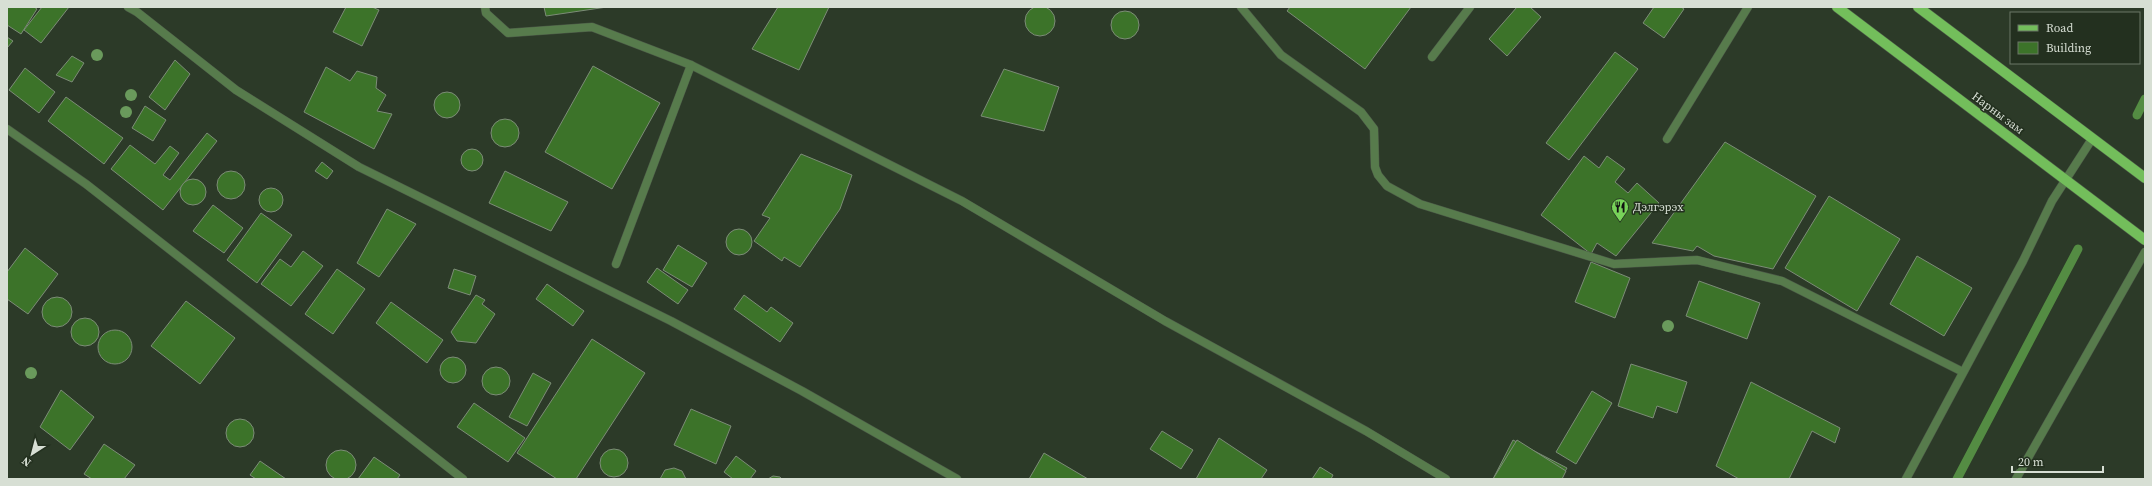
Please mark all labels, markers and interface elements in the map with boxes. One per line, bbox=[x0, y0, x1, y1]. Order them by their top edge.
legend bbox=[2010, 12, 2140, 64]
text: Road bbox=[2046, 20, 2073, 36]
text: Building bbox=[2046, 40, 2091, 56]
street label: Нарны зам bbox=[1969, 88, 2027, 138]
restaurant icon: Дэлгэрэх bbox=[1610, 197, 1630, 222]
place label: Дэлгэрэх bbox=[1633, 199, 1684, 215]
north arrow bbox=[12, 434, 52, 474]
scale bar bbox=[2012, 448, 2103, 474]
text: N bbox=[19, 453, 34, 470]
text: 20 m bbox=[2018, 454, 2044, 470]

